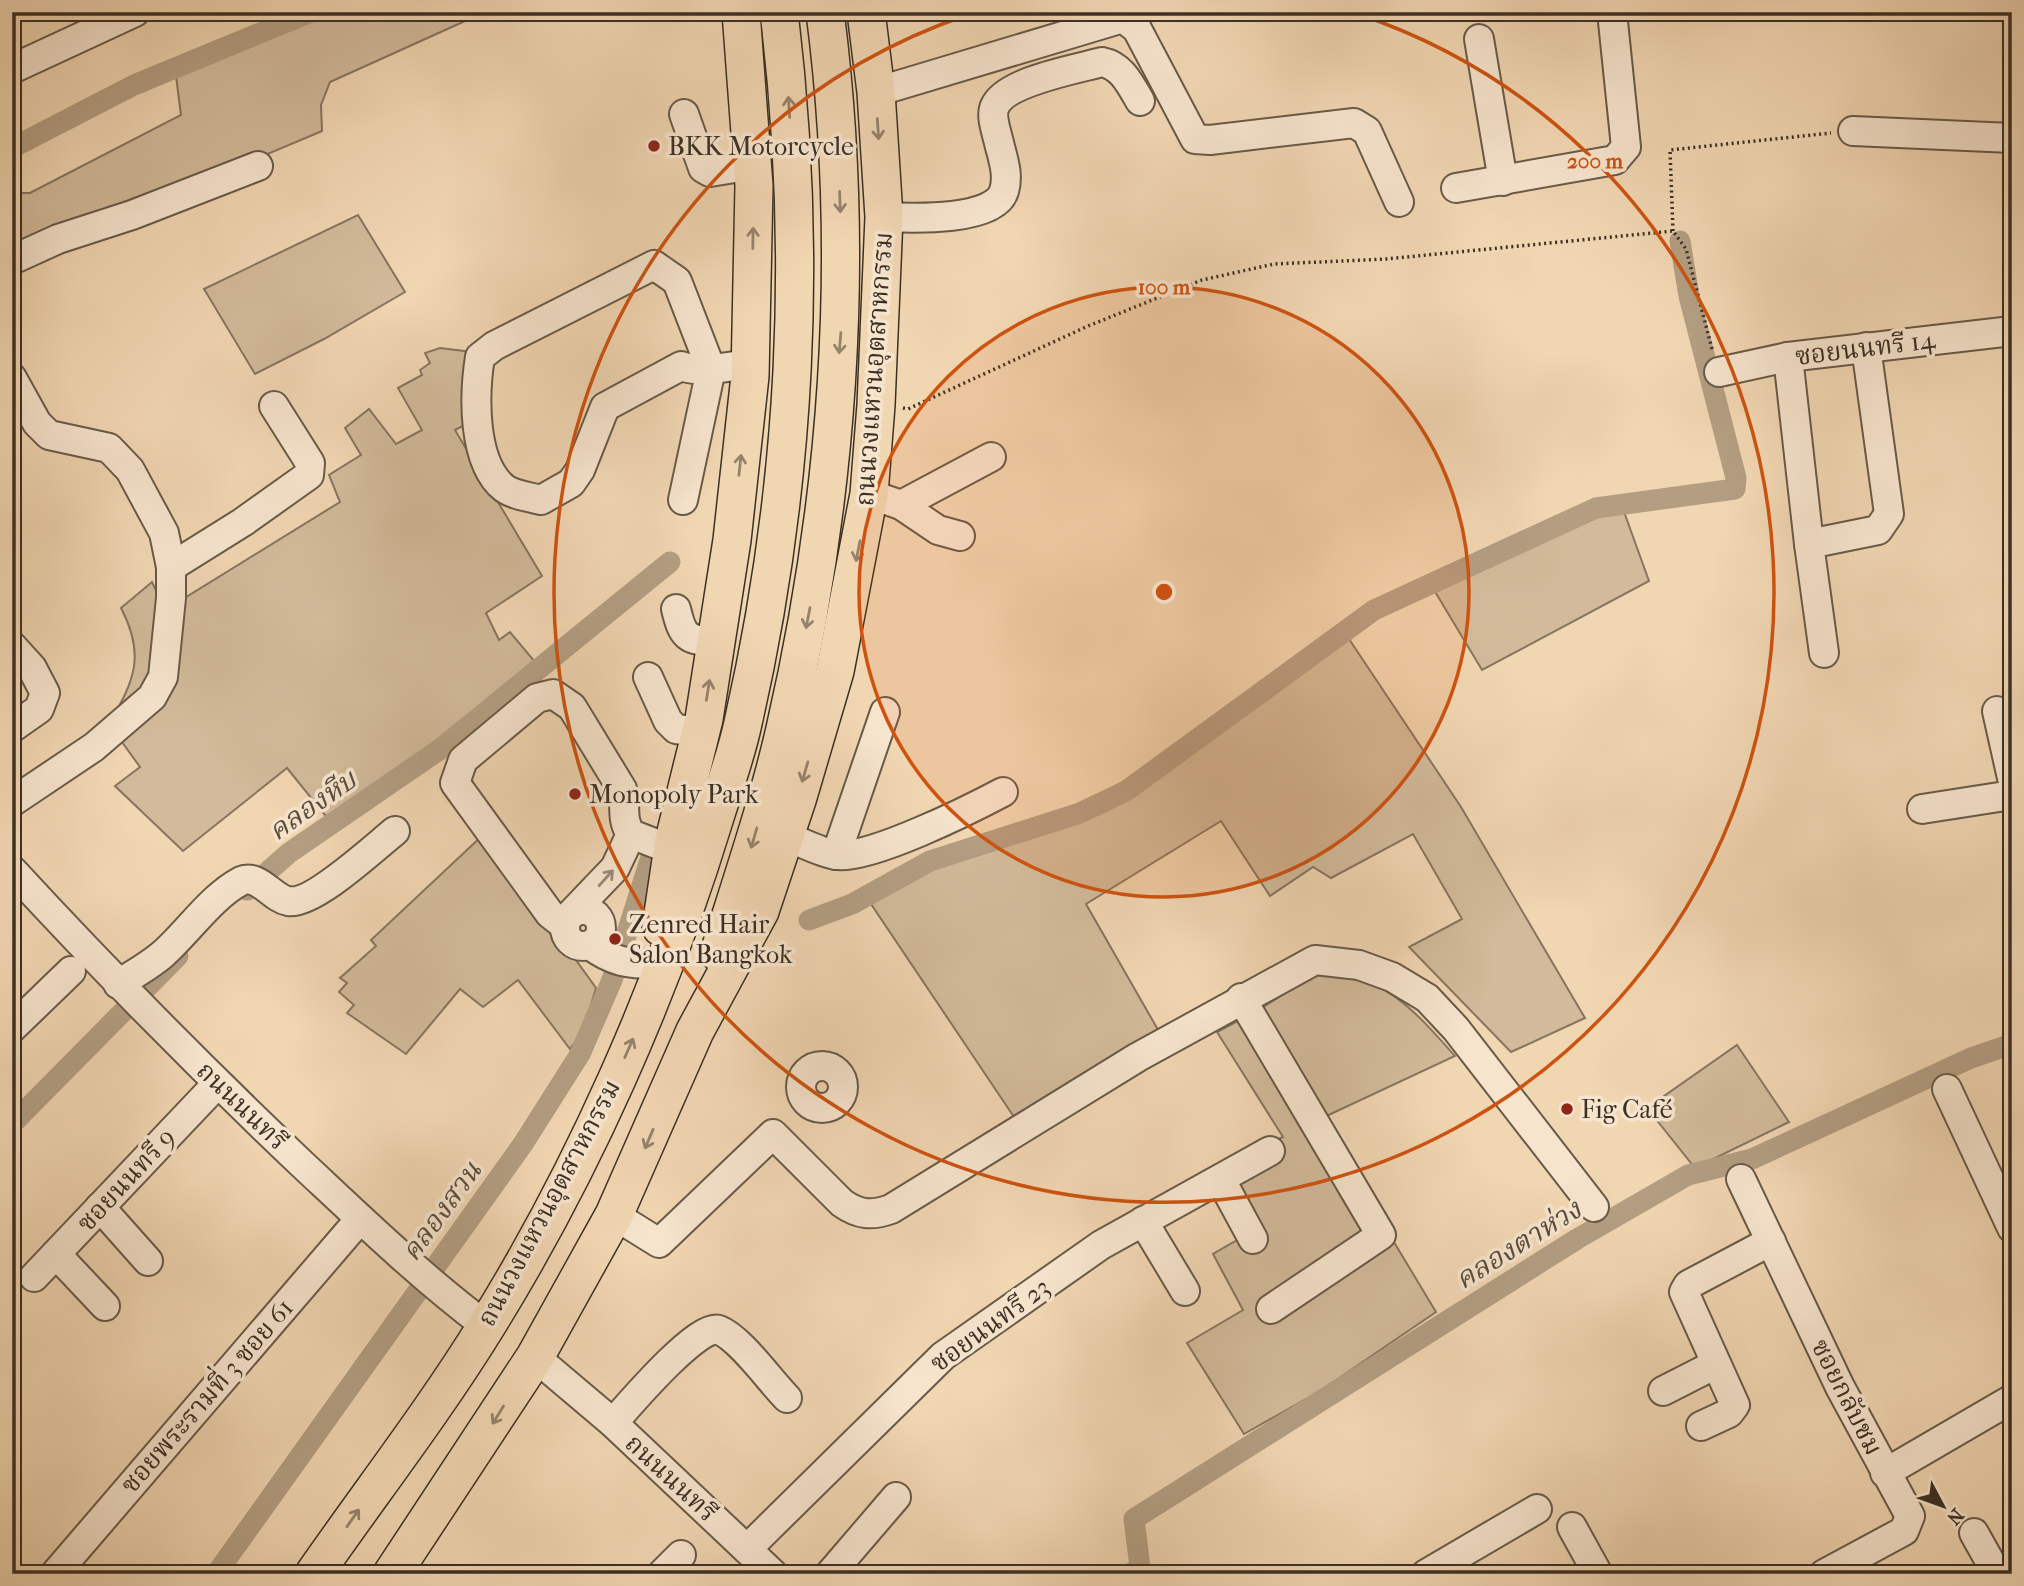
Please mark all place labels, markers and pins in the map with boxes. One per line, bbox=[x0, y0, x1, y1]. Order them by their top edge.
place label: BKK Motorcycle bbox=[668, 131, 854, 162]
marker: BKK Motorcycle bbox=[646, 138, 662, 154]
centre of rings bbox=[1152, 580, 1176, 604]
place label: Monopoly Park bbox=[589, 779, 759, 810]
marker: Monopoly Park bbox=[567, 786, 583, 802]
place label: Zenred Hair Salon Bangkok bbox=[629, 909, 793, 970]
marker: Zenred Hair Salon Bangkok bbox=[607, 931, 623, 947]
place label: Fig Café bbox=[1581, 1094, 1673, 1125]
marker: Fig Café bbox=[1559, 1101, 1575, 1117]

